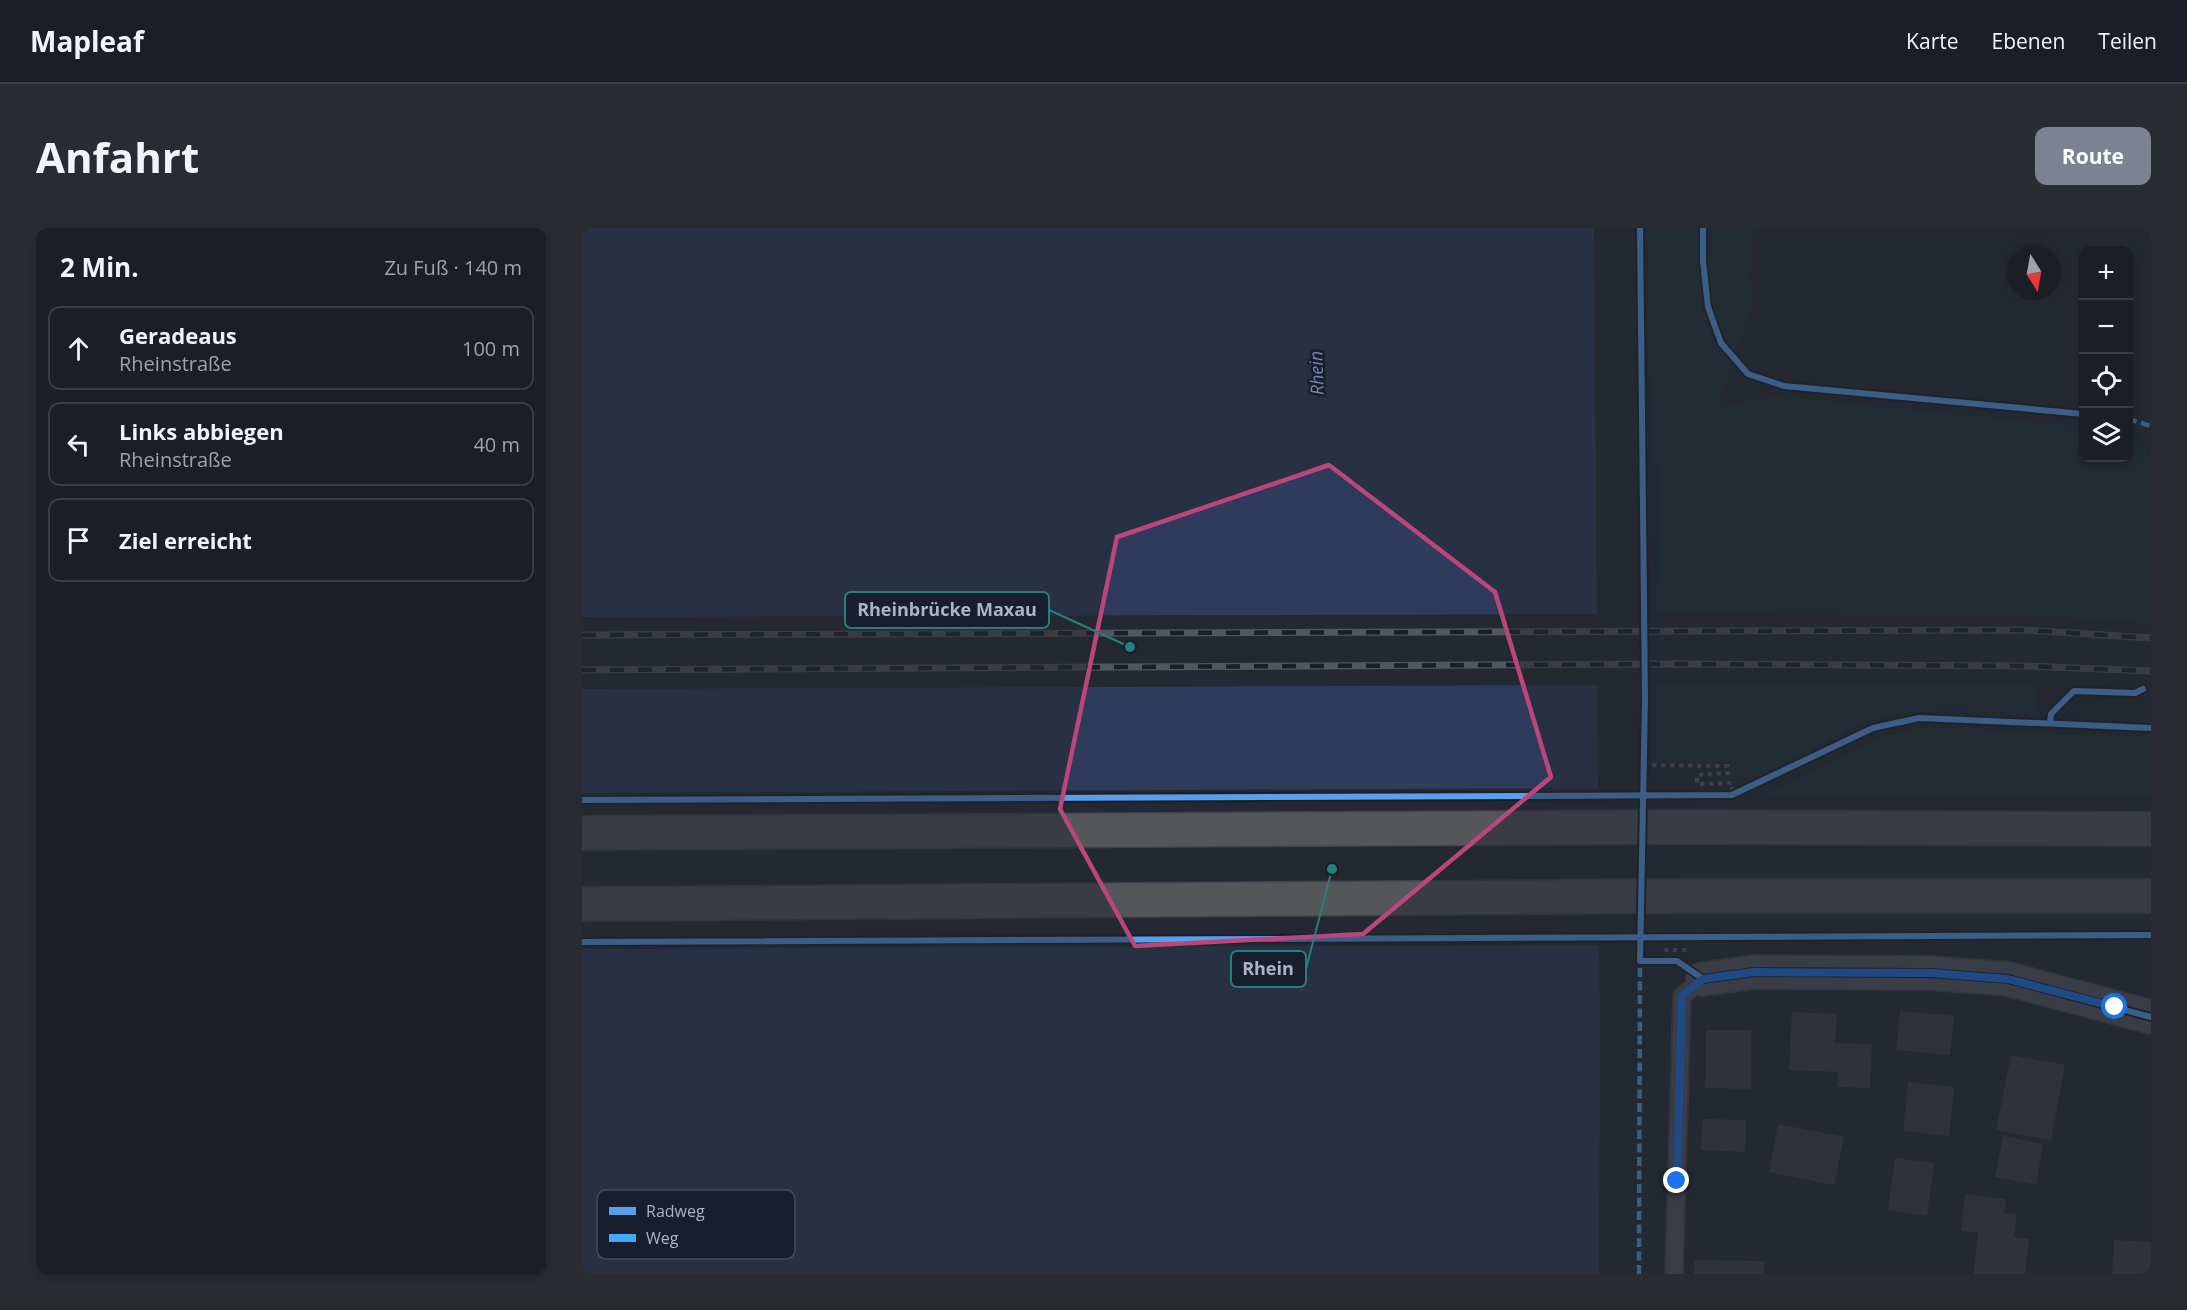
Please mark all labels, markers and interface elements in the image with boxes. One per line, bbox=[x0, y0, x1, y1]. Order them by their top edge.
text: Mapleaf bbox=[30, 22, 144, 60]
text: Karte bbox=[1906, 27, 1959, 55]
text: Ebenen bbox=[1992, 27, 2065, 55]
text: Teilen bbox=[2098, 27, 2157, 55]
button: Route bbox=[2035, 127, 2151, 185]
text: Anfahrt bbox=[36, 128, 199, 185]
north arrow bbox=[2007, 246, 2061, 300]
map controls bbox=[2079, 246, 2133, 462]
button: + bbox=[2079, 246, 2133, 300]
text: 2 Min. bbox=[60, 249, 139, 285]
text: Zu Fuß · 140 m bbox=[384, 254, 522, 281]
button: − bbox=[2079, 300, 2133, 354]
text: Geradeaus bbox=[119, 320, 237, 350]
icon: ahead bbox=[62, 332, 95, 365]
text: 100 m bbox=[462, 335, 520, 362]
text: Rheinstraße bbox=[119, 350, 232, 377]
water label: Rhein bbox=[1303, 350, 1329, 396]
button: locate bbox=[2079, 354, 2133, 408]
button: layers bbox=[2079, 408, 2133, 462]
text: Links abbiegen bbox=[119, 416, 284, 446]
icon: left bbox=[62, 428, 95, 461]
text: 40 m bbox=[473, 431, 520, 458]
text: Rheinstraße bbox=[119, 446, 232, 473]
icon: arrive bbox=[62, 524, 95, 557]
text: Ziel erreicht bbox=[119, 525, 252, 555]
callout: Rheinbrücke Maxau bbox=[845, 592, 1049, 628]
text: Rheinbrücke Maxau bbox=[857, 597, 1037, 621]
callout: Rhein bbox=[1231, 951, 1306, 987]
text: Rhein bbox=[1242, 956, 1294, 980]
route start bbox=[2101, 993, 2127, 1019]
route end bbox=[1663, 1167, 1689, 1193]
legend bbox=[597, 1190, 795, 1259]
text: Radweg bbox=[646, 1200, 705, 1222]
text: Weg bbox=[646, 1227, 679, 1249]

